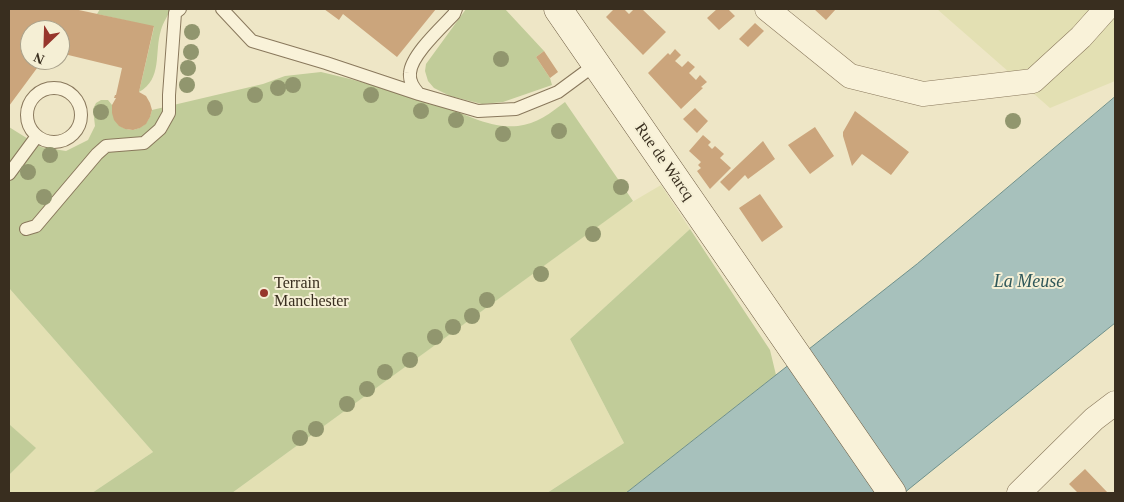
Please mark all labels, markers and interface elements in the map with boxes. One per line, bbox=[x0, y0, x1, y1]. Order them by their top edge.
north arrow bbox=[20, 20, 70, 70]
text: N bbox=[31, 49, 47, 67]
street label: Rue de Warcq bbox=[630, 120, 698, 204]
water label: La Meuse bbox=[994, 271, 1064, 293]
place label: Terrain Manchester bbox=[274, 274, 349, 312]
marker: Terrain Manchester bbox=[258, 287, 270, 299]

